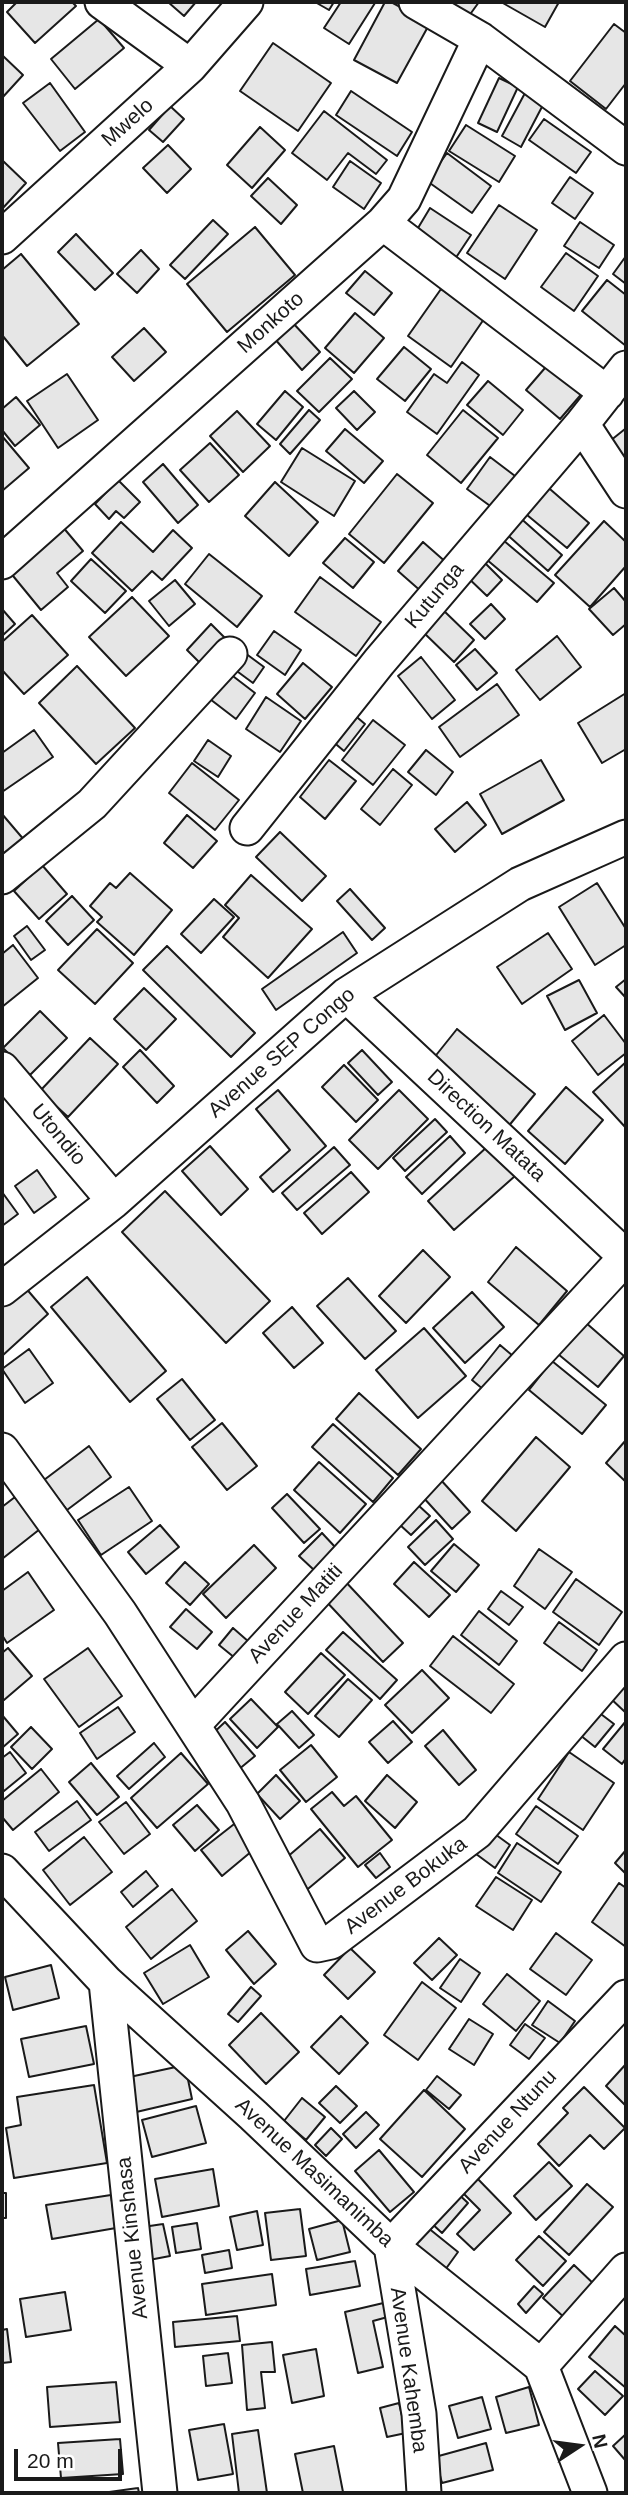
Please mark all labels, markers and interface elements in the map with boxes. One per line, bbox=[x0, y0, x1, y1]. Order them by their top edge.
street label: Mwelo bbox=[97, 93, 159, 153]
street label: Monkoto bbox=[233, 287, 309, 359]
street label: Kutunga bbox=[400, 558, 470, 634]
street label: Avenue SEP Congo bbox=[203, 982, 361, 1124]
street label: Direction Matata bbox=[421, 1065, 551, 1187]
street label: Utondio bbox=[25, 1099, 91, 1171]
street label: Avenue Matiti bbox=[244, 1559, 348, 1669]
street label: Avenue Bokuka bbox=[340, 1832, 472, 1940]
street label: Avenue Ntunu bbox=[454, 2065, 562, 2179]
street label: Avenue Masimanimba bbox=[230, 2093, 398, 2253]
street label: Avenue Kinshasa bbox=[112, 2156, 154, 2320]
street label: Avenue Kahemba bbox=[384, 2286, 432, 2454]
north arrow bbox=[544, 2411, 614, 2481]
text: N bbox=[588, 2432, 612, 2450]
scale bar bbox=[18, 2436, 126, 2480]
text: 20 m bbox=[27, 2449, 74, 2472]

